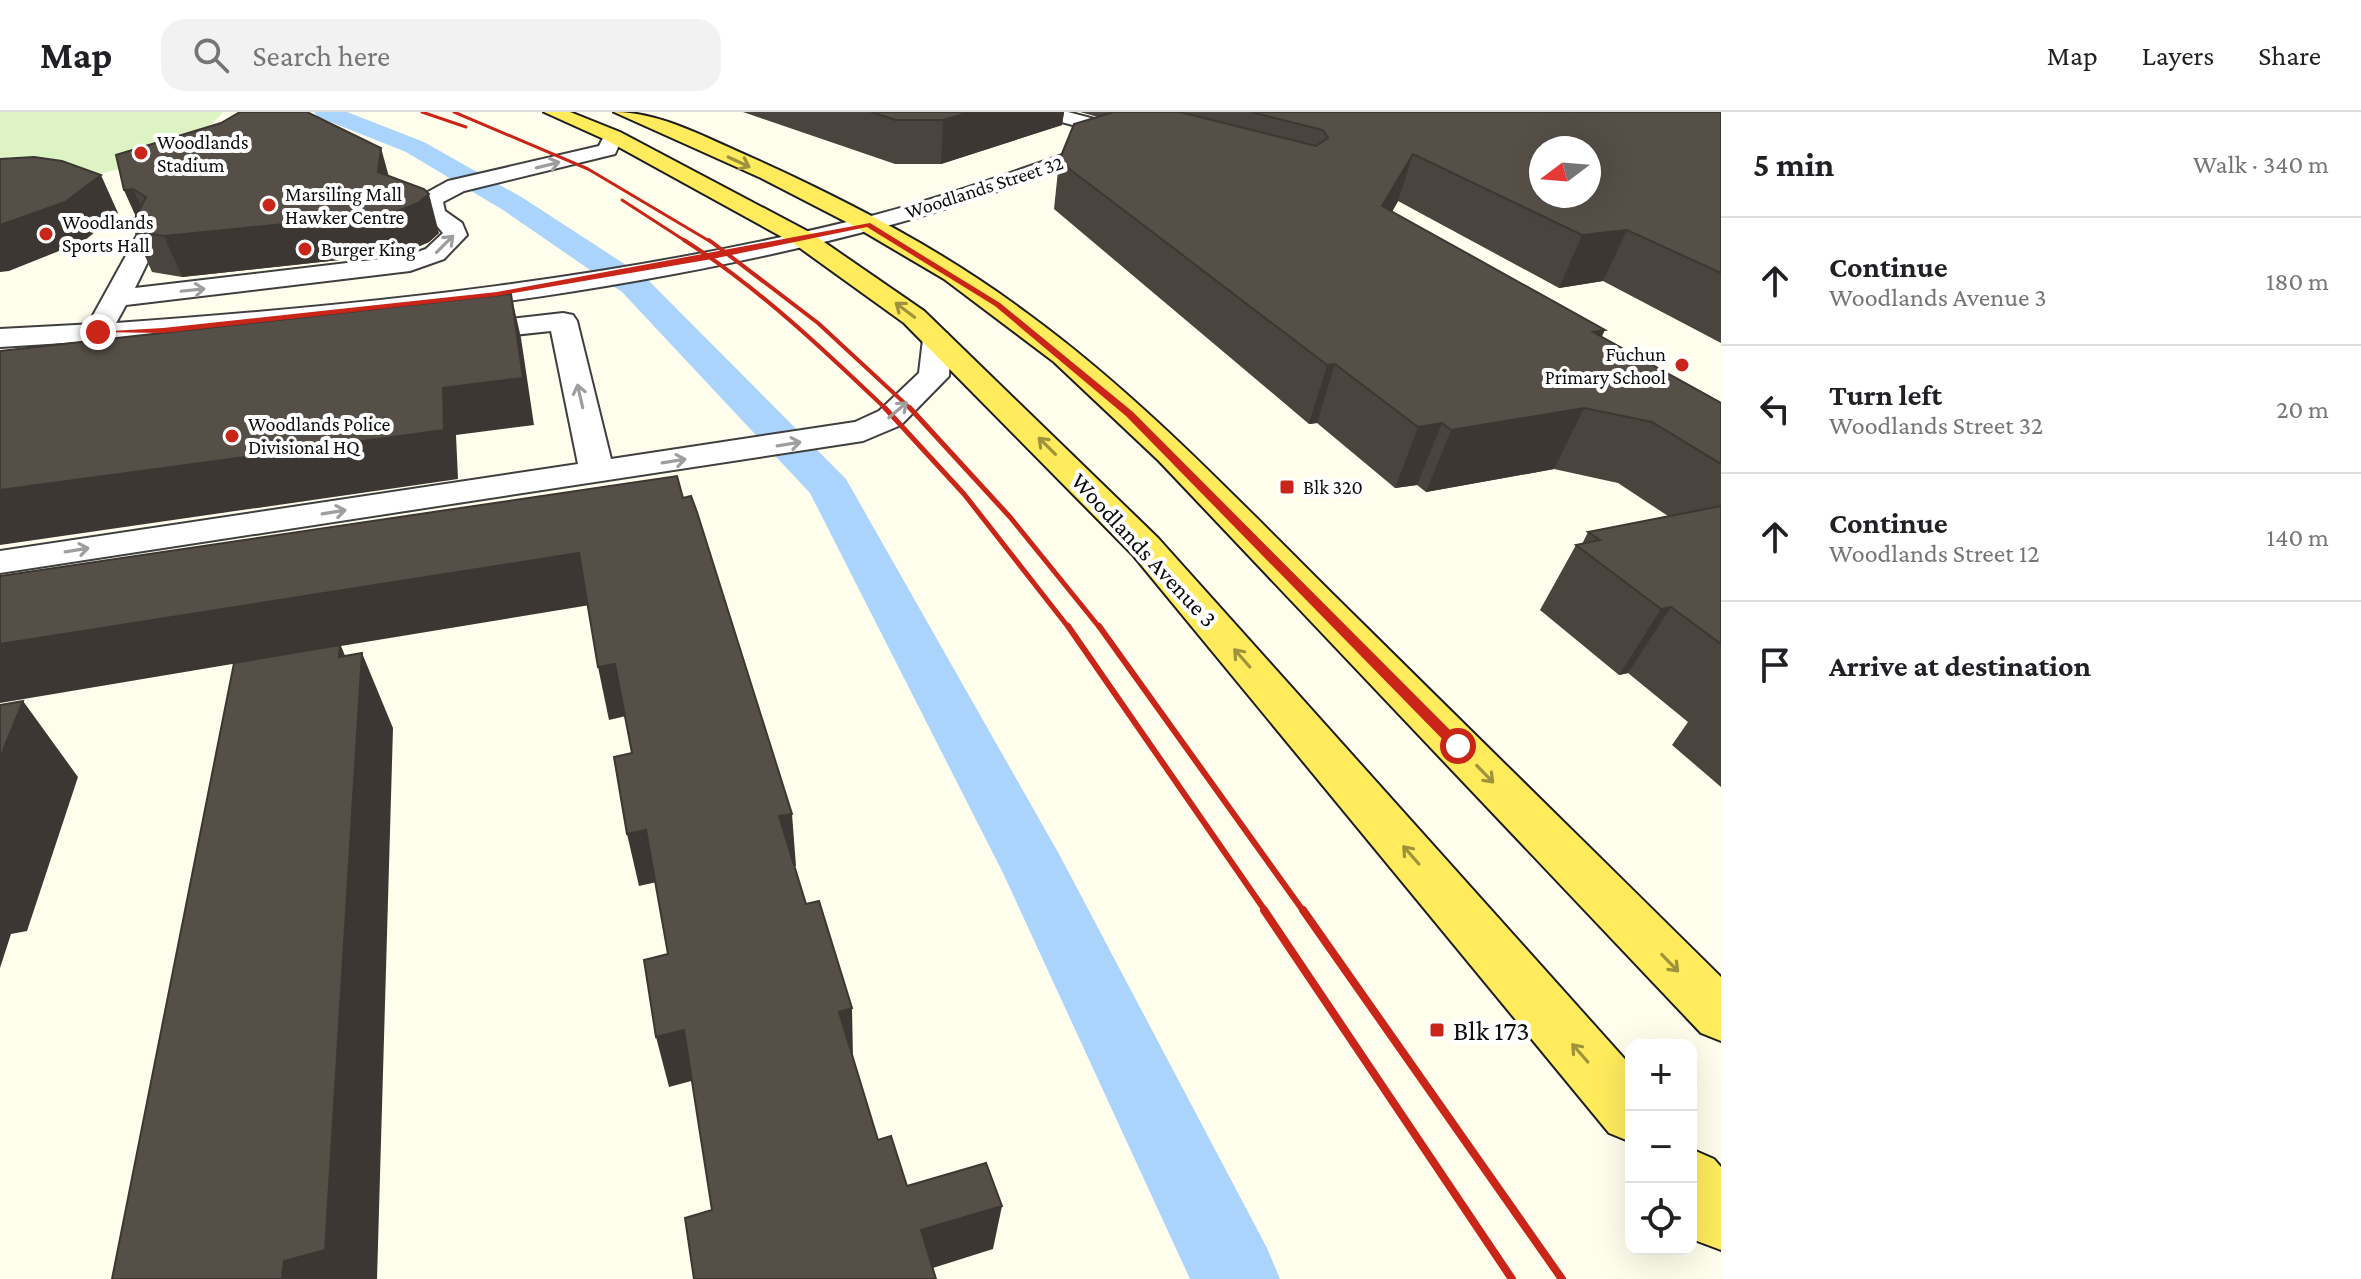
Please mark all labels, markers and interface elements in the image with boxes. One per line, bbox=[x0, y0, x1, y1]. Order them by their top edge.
search box bbox=[161, 19, 721, 91]
icon: search bbox=[189, 33, 233, 77]
text: Map bbox=[40, 34, 113, 76]
text: Search here bbox=[253, 39, 390, 72]
text: Map bbox=[2047, 40, 2098, 71]
text: Layers bbox=[2142, 40, 2214, 71]
text: Share bbox=[2258, 40, 2321, 71]
place label: Woodlands Stadium bbox=[157, 131, 249, 176]
north arrow bbox=[1529, 136, 1601, 208]
marker: Woodlands Stadium bbox=[132, 144, 150, 162]
text: 5 min bbox=[1753, 146, 1834, 183]
text: Walk · 340 m bbox=[2193, 150, 2329, 179]
street label: Woodlands Street 32 bbox=[902, 151, 1066, 223]
one-way arrow bbox=[727, 155, 751, 170]
one-way arrow bbox=[535, 156, 561, 171]
place label: Marsiling Mall Hawker Centre bbox=[285, 183, 405, 228]
marker: Marsiling Mall Hawker Centre bbox=[260, 196, 278, 214]
place label: Woodlands Sports Hall bbox=[62, 211, 154, 257]
marker: Woodlands Sports Hall bbox=[37, 225, 55, 243]
one-way arrow bbox=[435, 234, 455, 254]
place label: Burger King bbox=[321, 238, 416, 261]
marker: Burger King bbox=[296, 240, 314, 258]
text: Continue bbox=[1829, 250, 1948, 283]
icon: ahead bbox=[1753, 259, 1797, 303]
text: 180 m bbox=[2266, 267, 2329, 296]
one-way arrow bbox=[179, 282, 206, 297]
text: Woodlands Avenue 3 bbox=[1829, 283, 2047, 312]
one-way arrow bbox=[895, 302, 916, 319]
route end bbox=[80, 314, 116, 350]
place label: Fuchun Primary School bbox=[1545, 343, 1666, 389]
marker: Fuchun Primary School bbox=[1673, 356, 1691, 374]
text: Turn left bbox=[1829, 378, 1942, 411]
one-way arrow bbox=[572, 384, 587, 410]
icon: left bbox=[1753, 387, 1797, 431]
text: 20 m bbox=[2276, 395, 2329, 424]
one-way arrow bbox=[887, 401, 907, 419]
text: Woodlands Street 32 bbox=[1829, 411, 2043, 440]
place label: Woodlands Police Divisional HQ bbox=[248, 413, 391, 458]
marker: Woodlands Police Divisional HQ bbox=[223, 427, 241, 445]
one-way arrow bbox=[776, 436, 801, 451]
one-way arrow bbox=[1038, 437, 1057, 456]
one-way arrow bbox=[661, 453, 687, 468]
street label: Woodlands Avenue 3 bbox=[1066, 467, 1223, 632]
place label: Blk 320 bbox=[1303, 476, 1363, 498]
marker: Blk 320 bbox=[1278, 478, 1296, 496]
one-way arrow bbox=[321, 504, 346, 519]
text: Continue bbox=[1829, 506, 1948, 539]
icon: ahead bbox=[1753, 515, 1797, 559]
text: 140 m bbox=[2267, 523, 2329, 552]
text: Woodlands Street 12 bbox=[1829, 539, 2040, 568]
one-way arrow bbox=[64, 542, 89, 557]
icon: arrive bbox=[1753, 643, 1797, 687]
one-way arrow bbox=[1233, 648, 1251, 668]
text: Arrive at destination bbox=[1829, 649, 2091, 682]
route start bbox=[1440, 728, 1476, 764]
one-way arrow bbox=[1475, 764, 1494, 783]
one-way arrow bbox=[1402, 846, 1420, 866]
one-way arrow bbox=[1660, 953, 1679, 972]
place label: Blk 173 bbox=[1453, 1015, 1530, 1046]
marker: Blk 173 bbox=[1428, 1021, 1446, 1039]
map controls bbox=[1625, 1039, 1697, 1255]
button: + bbox=[1625, 1039, 1697, 1111]
one-way arrow bbox=[1571, 1043, 1589, 1063]
button: − bbox=[1625, 1111, 1697, 1183]
button: locate bbox=[1625, 1183, 1697, 1255]

